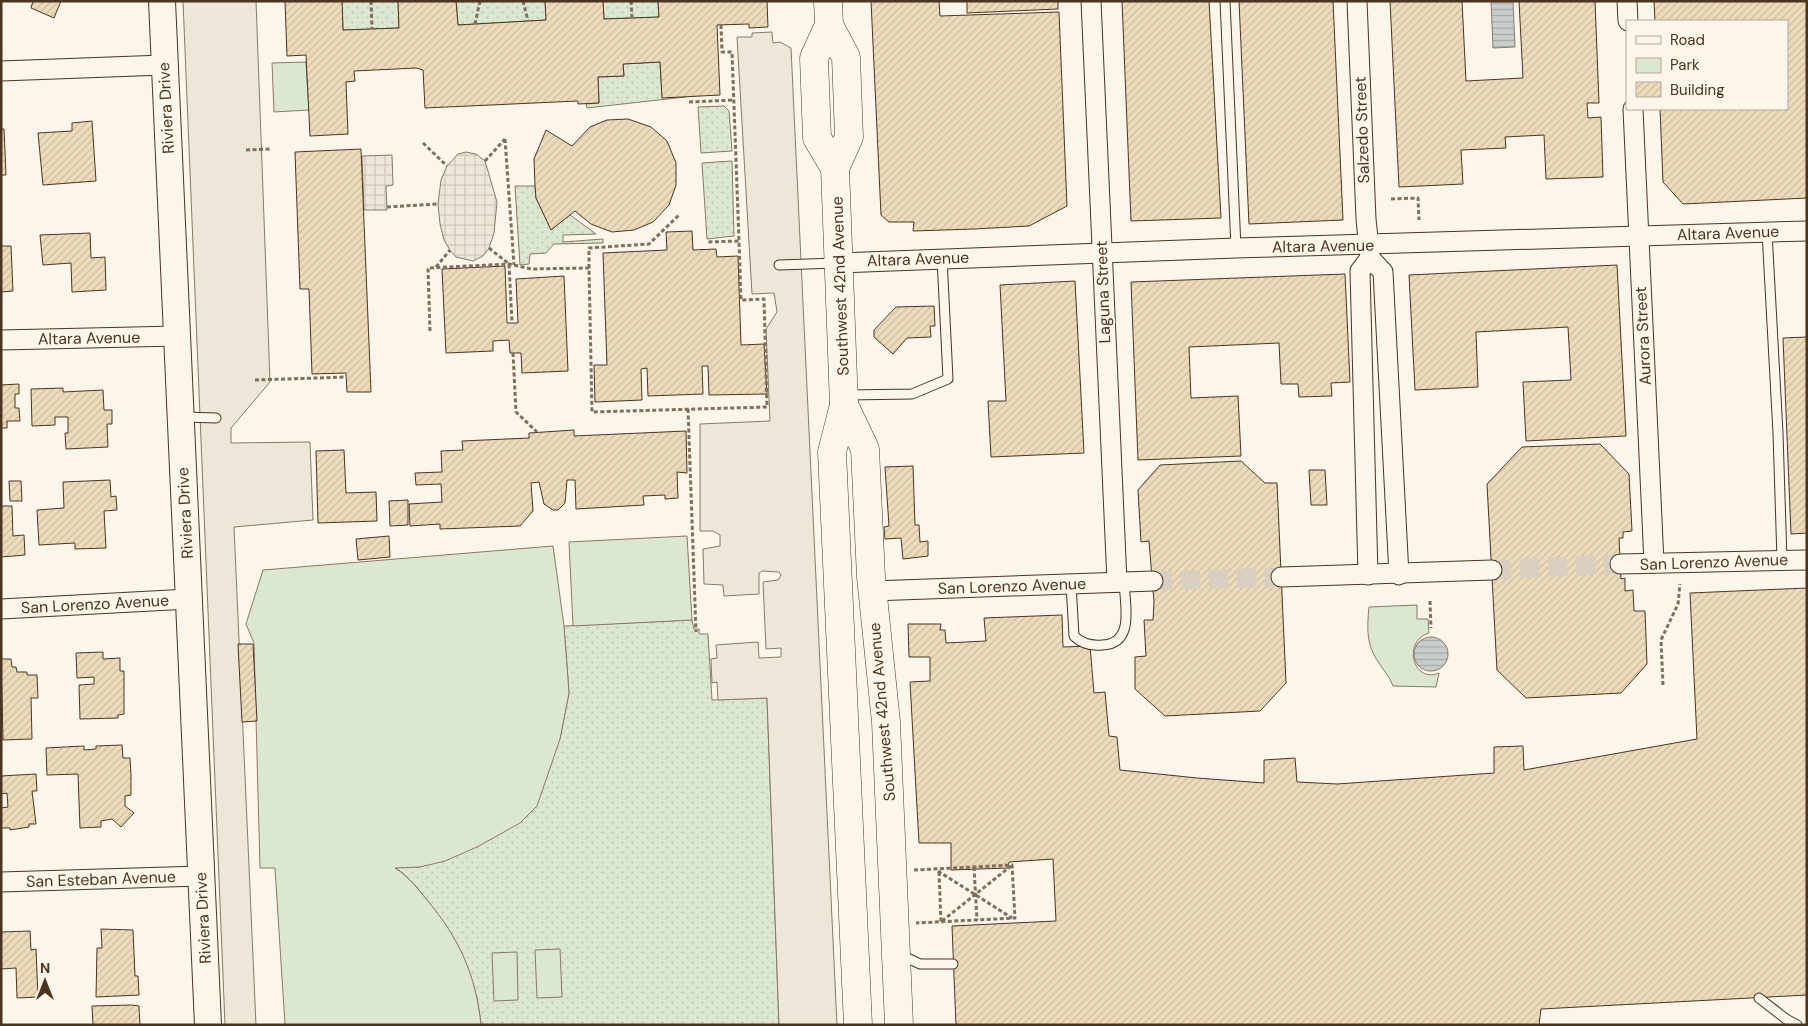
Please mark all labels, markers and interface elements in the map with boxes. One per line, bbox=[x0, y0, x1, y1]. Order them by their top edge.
legend bbox=[1626, 20, 1788, 110]
text: Road bbox=[1670, 30, 1705, 50]
text: Park bbox=[1670, 55, 1700, 75]
street label: Riviera Drive bbox=[153, 62, 179, 154]
street label: Salzedo Street bbox=[1350, 76, 1374, 184]
text: Building bbox=[1670, 80, 1725, 100]
street label: Southwest 42nd Avenue bbox=[826, 196, 854, 376]
street label: Altara Avenue bbox=[1676, 221, 1780, 245]
street label: Altara Avenue bbox=[1272, 235, 1374, 257]
street label: Laguna Street bbox=[1091, 240, 1115, 344]
street label: Altara Avenue bbox=[866, 247, 970, 271]
street label: Aurora Street bbox=[1630, 286, 1656, 386]
street label: Altara Avenue bbox=[38, 327, 140, 349]
street label: Riviera Drive bbox=[172, 467, 198, 559]
street label: San Lorenzo Avenue bbox=[1640, 549, 1788, 575]
street label: San Lorenzo Avenue bbox=[938, 573, 1086, 599]
street label: San Lorenzo Avenue bbox=[20, 590, 170, 618]
street label: Southwest 42nd Avenue bbox=[864, 622, 900, 802]
street label: San Esteban Avenue bbox=[26, 866, 176, 892]
street label: Riviera Drive bbox=[190, 872, 216, 964]
north arrow bbox=[20, 956, 70, 1006]
text: N bbox=[40, 959, 50, 977]

